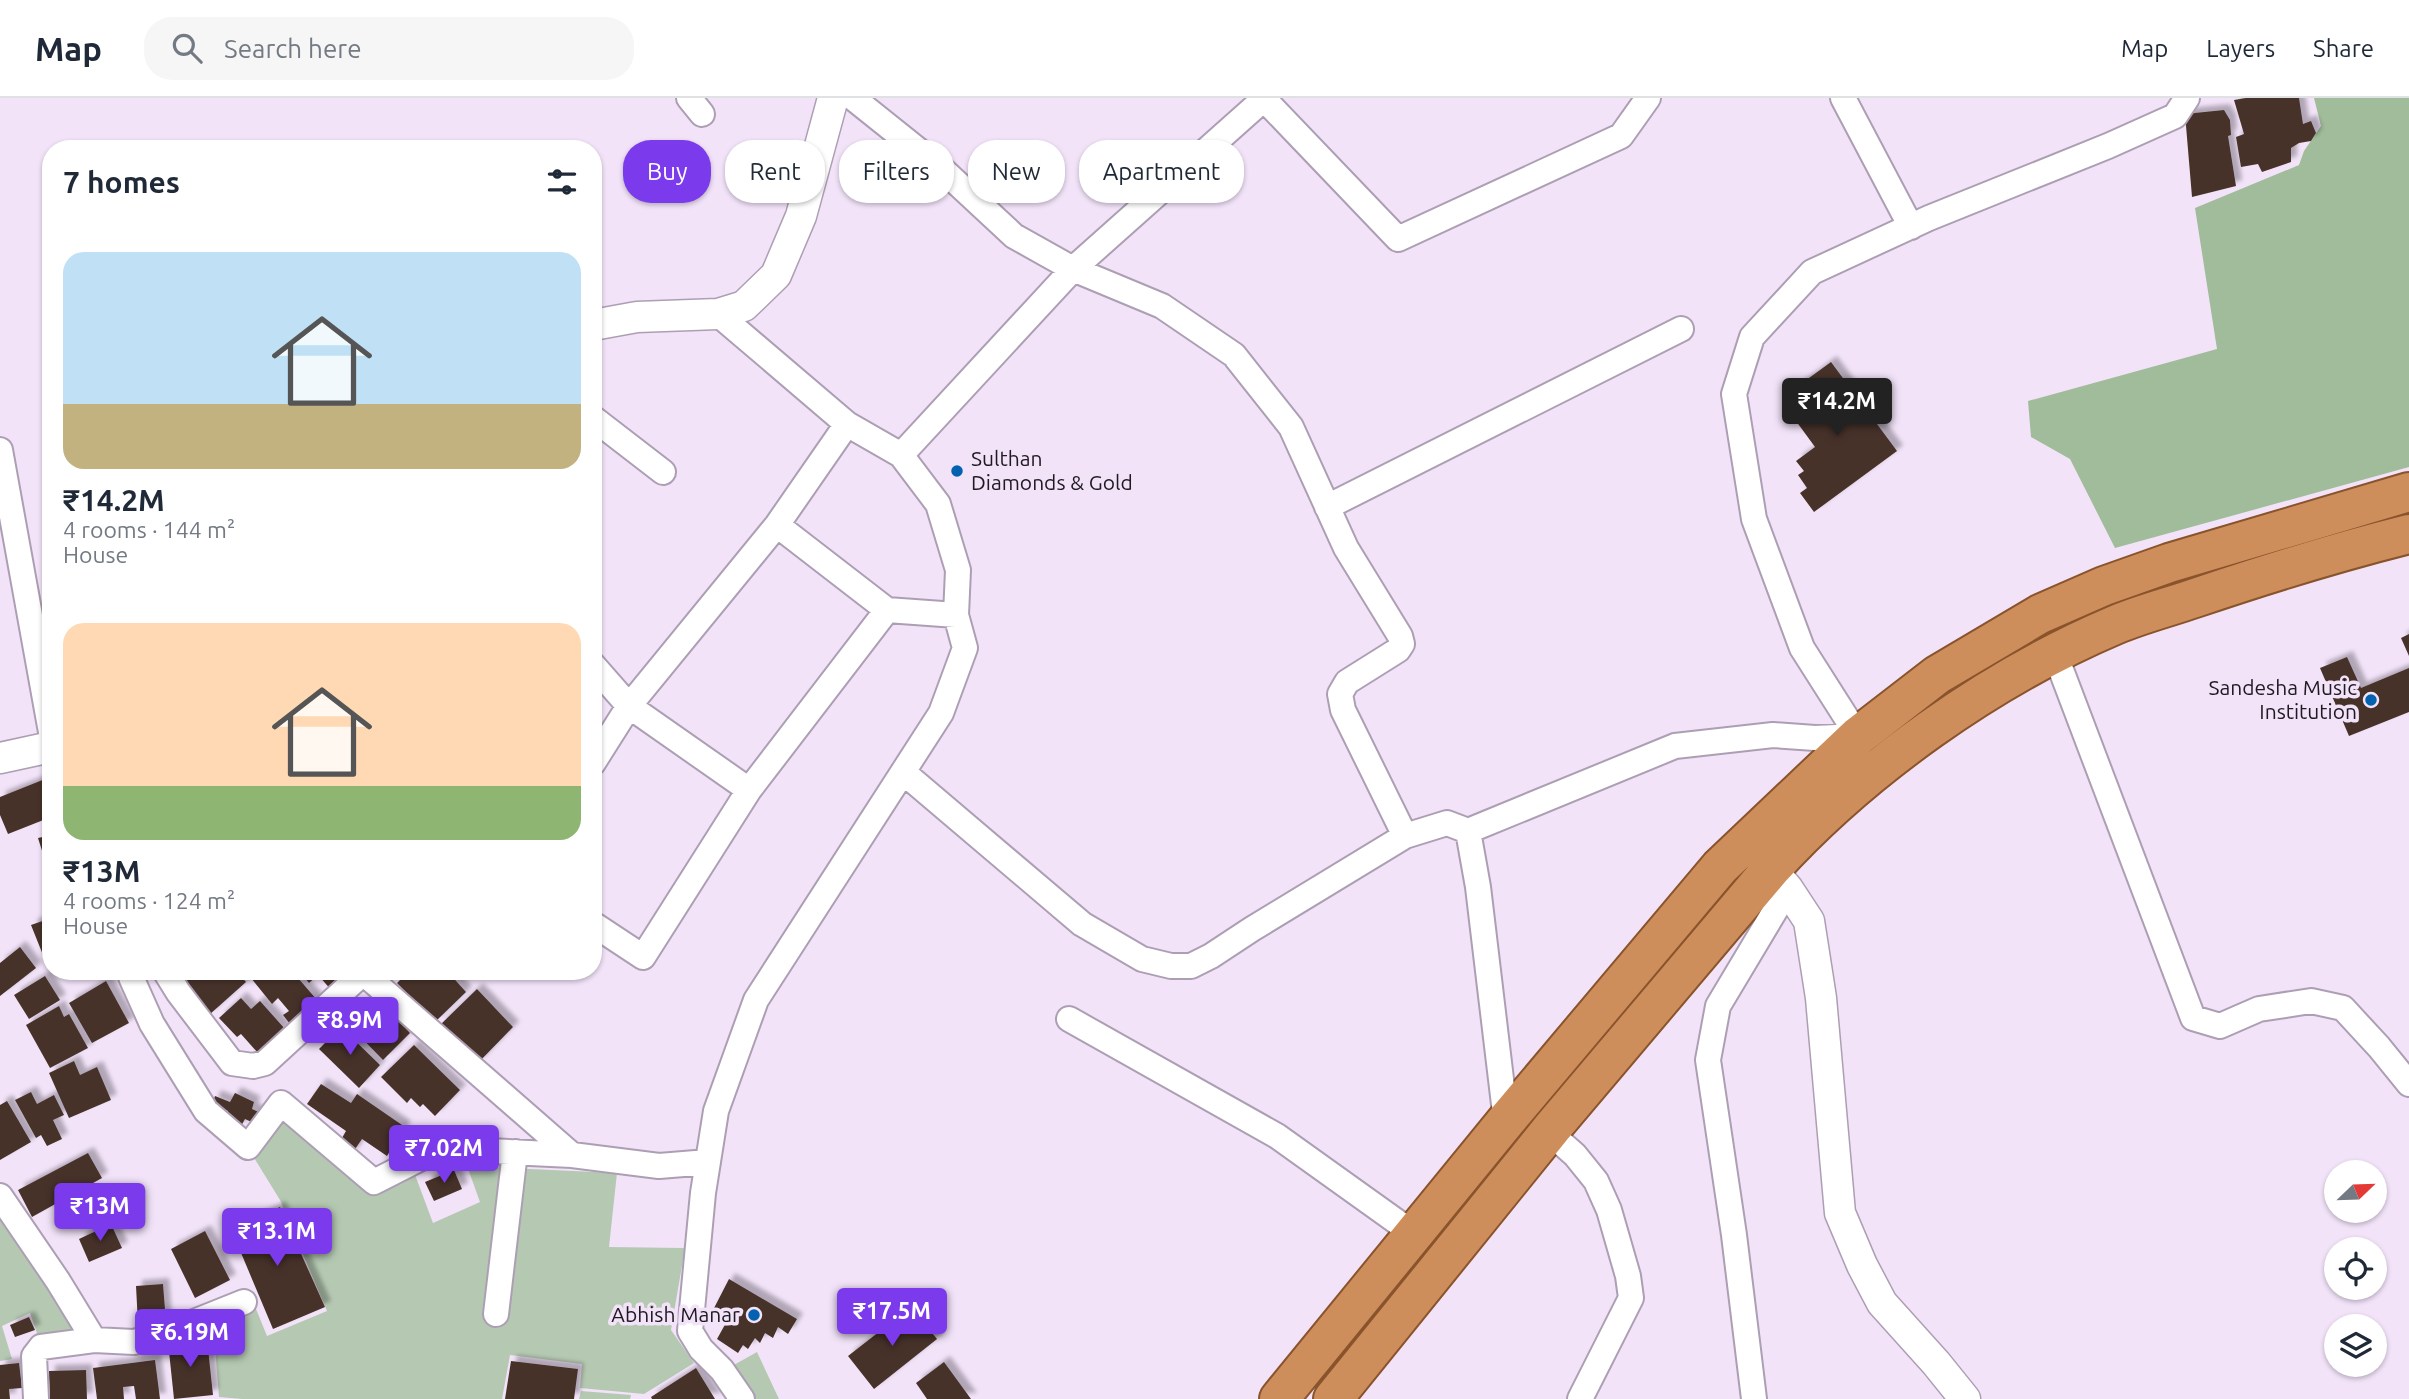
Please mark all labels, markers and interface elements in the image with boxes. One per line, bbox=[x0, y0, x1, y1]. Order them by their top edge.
search box bbox=[144, 17, 634, 80]
icon: search bbox=[168, 29, 206, 67]
text: Map bbox=[35, 30, 102, 67]
text: Search here bbox=[224, 34, 362, 63]
text: Map bbox=[2121, 35, 2168, 62]
text: Layers bbox=[2206, 35, 2275, 62]
text: Share bbox=[2313, 35, 2374, 62]
chip: Buy bbox=[623, 140, 711, 203]
chip: Rent bbox=[725, 140, 825, 203]
chip: Filters bbox=[839, 140, 954, 203]
chip: New bbox=[968, 140, 1065, 203]
chip: Apartment bbox=[1079, 140, 1244, 203]
icon: filters bbox=[543, 163, 581, 201]
text: 7 homes bbox=[63, 165, 180, 199]
icon: home bbox=[259, 298, 385, 424]
pin: ₹14.2M bbox=[1780, 378, 1894, 438]
text: ₹14.2M bbox=[1798, 388, 1876, 413]
place label: Sulthan Diamonds & Gold bbox=[971, 446, 1133, 494]
marker: Sulthan Diamonds & Gold bbox=[949, 463, 965, 479]
text: ₹14.2M bbox=[63, 483, 165, 517]
text: 4 rooms · 144 m² bbox=[63, 517, 235, 542]
text: House bbox=[63, 542, 128, 567]
icon: home bbox=[259, 669, 385, 795]
place label: Sandesha Music Institution bbox=[2208, 675, 2357, 723]
marker: Sandesha Music Institution bbox=[2363, 692, 2379, 708]
text: ₹13M bbox=[63, 854, 140, 888]
text: 4 rooms · 124 m² bbox=[63, 888, 235, 913]
text: House bbox=[63, 913, 128, 938]
pin: ₹8.9M bbox=[301, 998, 399, 1057]
text: ₹8.9M bbox=[317, 1007, 383, 1032]
pin: ₹7.02M bbox=[387, 1126, 501, 1185]
text: ₹7.02M bbox=[405, 1135, 483, 1160]
north arrow bbox=[2324, 1160, 2387, 1223]
map controls bbox=[2324, 1160, 2387, 1377]
pin: ₹13M bbox=[59, 1184, 141, 1243]
text: ₹13M bbox=[70, 1193, 130, 1218]
pin: ₹13.1M bbox=[220, 1208, 334, 1268]
text: ₹13.1M bbox=[238, 1218, 316, 1243]
button: locate bbox=[2324, 1237, 2387, 1300]
pin: ₹17.5M bbox=[835, 1288, 949, 1348]
text: ₹17.5M bbox=[853, 1298, 931, 1323]
place label: Abhish Manar bbox=[611, 1302, 740, 1326]
marker: Abhish Manar bbox=[746, 1307, 762, 1323]
pin: ₹6.19M bbox=[133, 1310, 247, 1369]
button: layers bbox=[2324, 1314, 2387, 1377]
text: ₹6.19M bbox=[151, 1319, 229, 1344]

